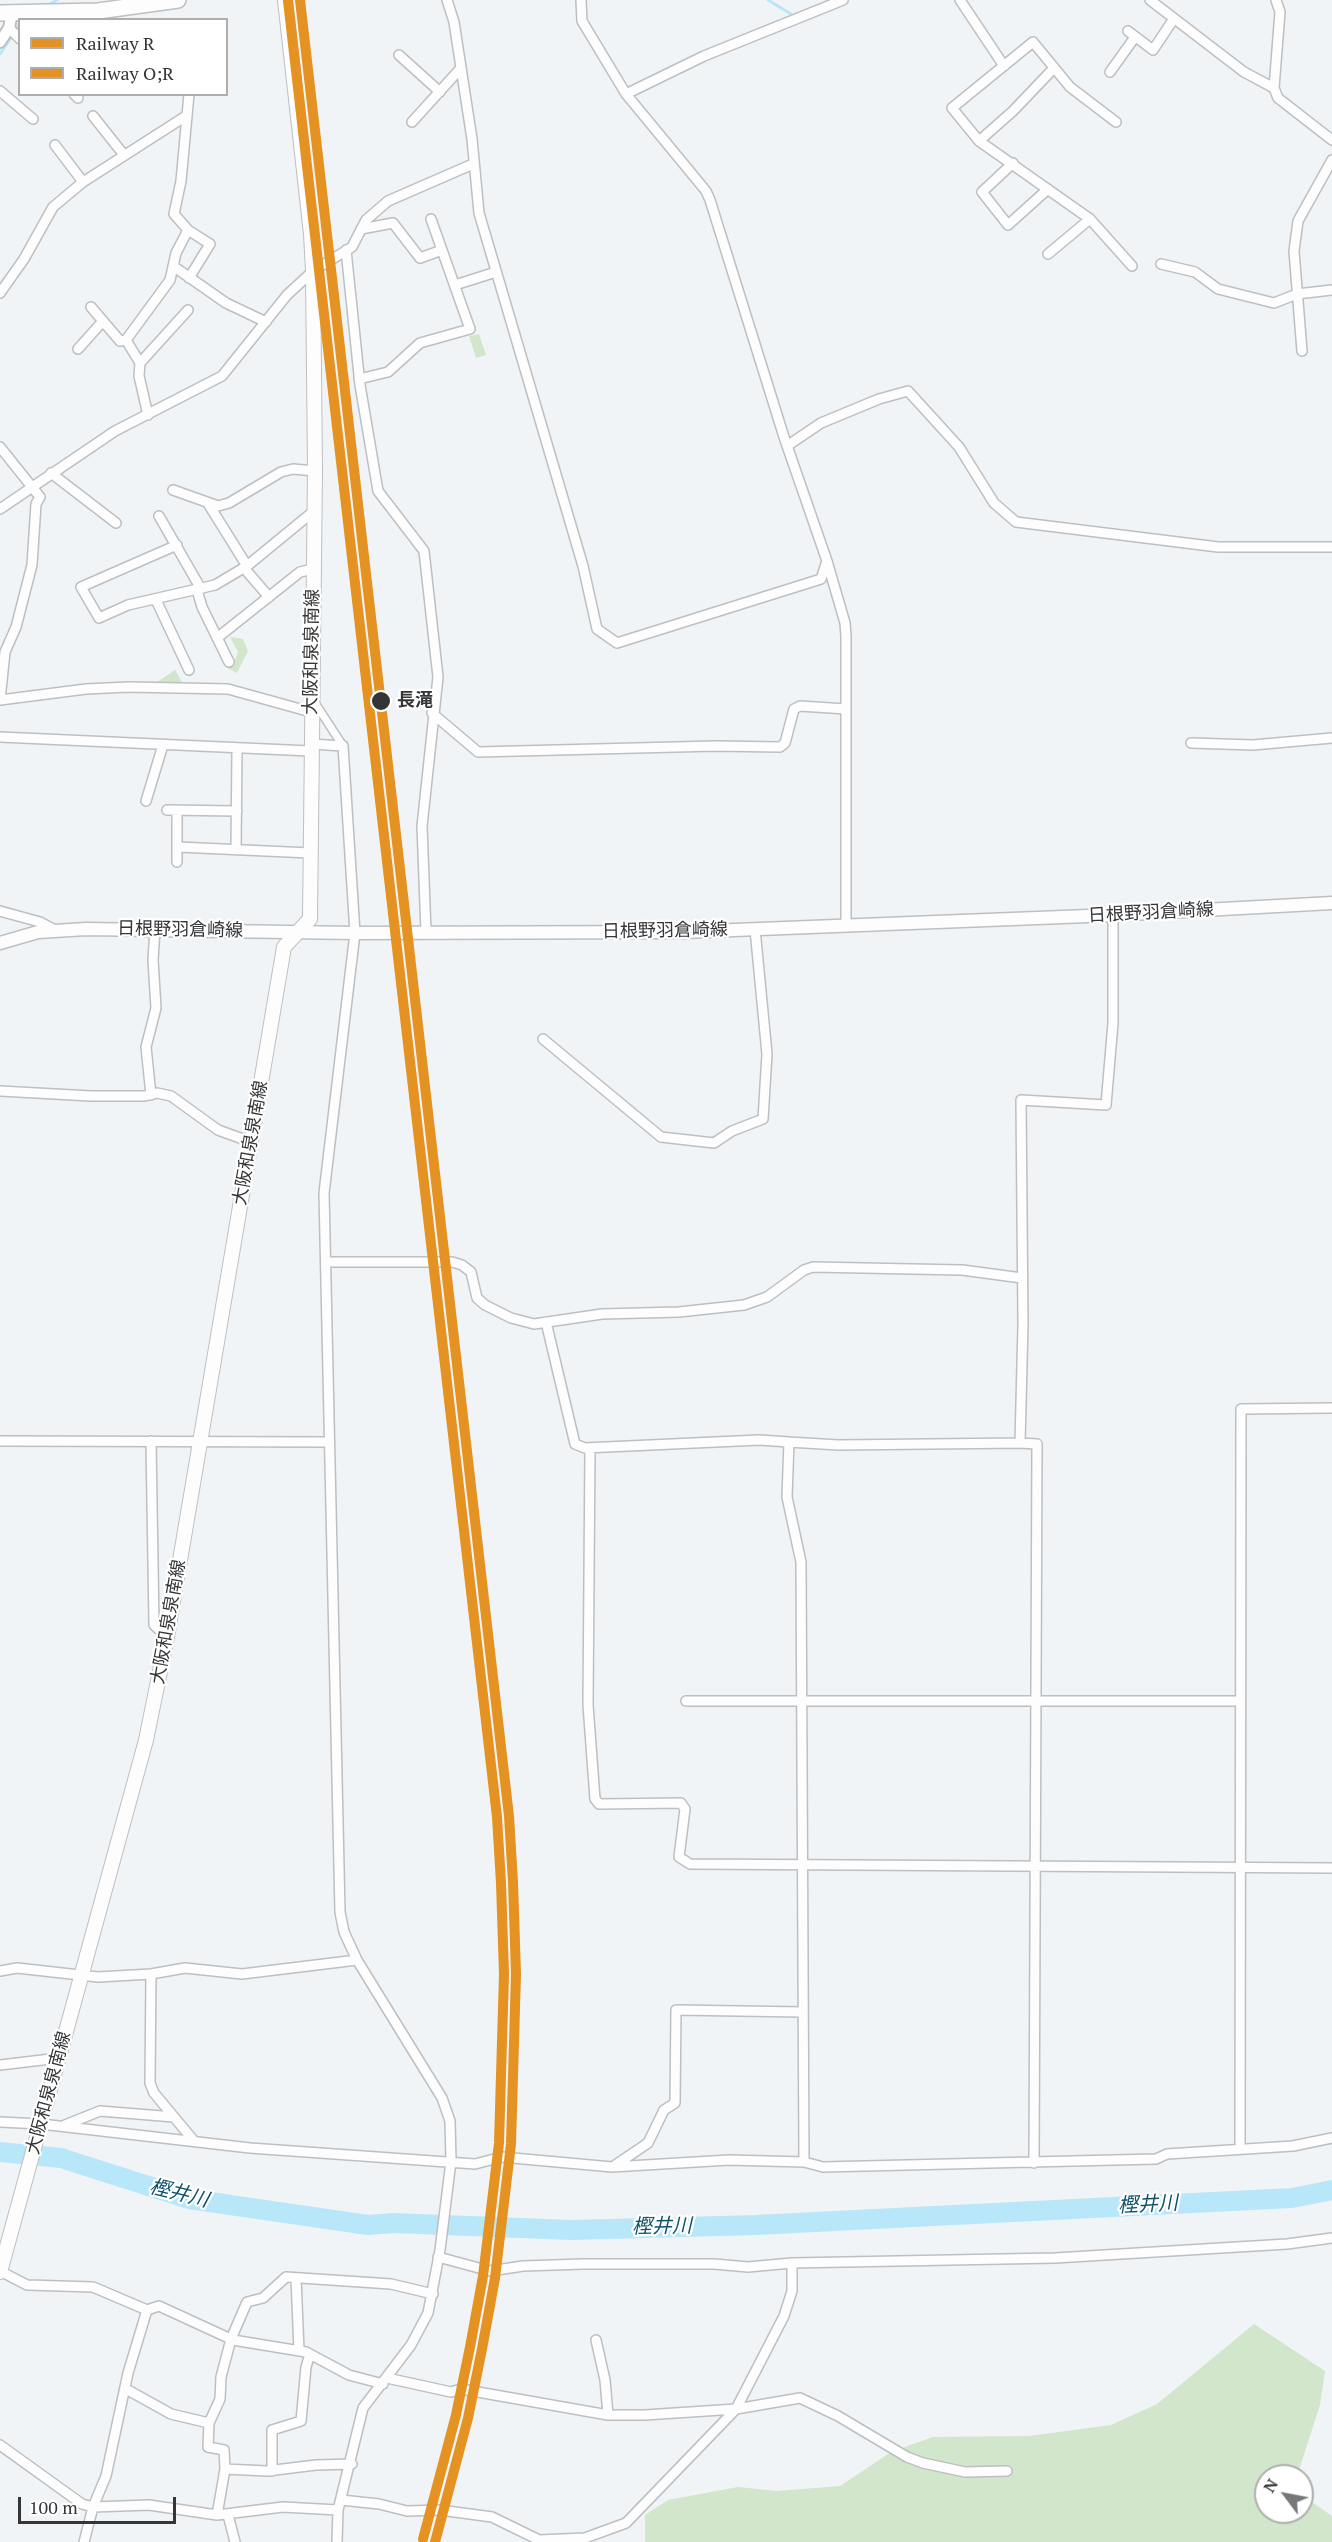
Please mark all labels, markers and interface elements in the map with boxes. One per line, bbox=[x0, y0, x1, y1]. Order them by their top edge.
legend bbox=[18, 18, 228, 96]
text: Railway R bbox=[76, 31, 155, 55]
text: Railway O;R bbox=[76, 61, 174, 85]
street label: 大阪和泉泉南線 bbox=[300, 589, 324, 715]
marker: 長滝 bbox=[370, 690, 392, 712]
place label: 長滝 bbox=[397, 690, 433, 712]
street label: 日根野羽倉崎線 bbox=[1088, 899, 1214, 927]
street label: 日根野羽倉崎線 bbox=[117, 918, 243, 942]
street label: 日根野羽倉崎線 bbox=[602, 919, 728, 943]
street label: 大阪和泉泉南線 bbox=[229, 1079, 273, 1207]
street label: 大阪和泉泉南線 bbox=[147, 1558, 191, 1686]
street label: 大阪和泉泉南線 bbox=[22, 2029, 76, 2157]
water label: 樫井川 bbox=[147, 2175, 211, 2213]
water label: 樫井川 bbox=[1117, 2191, 1179, 2219]
water label: 樫井川 bbox=[632, 2214, 692, 2240]
north arrow bbox=[1254, 2464, 1314, 2524]
text: N bbox=[1258, 2475, 1283, 2497]
scale bar bbox=[21, 2485, 178, 2523]
text: 100 m bbox=[29, 2495, 78, 2519]

